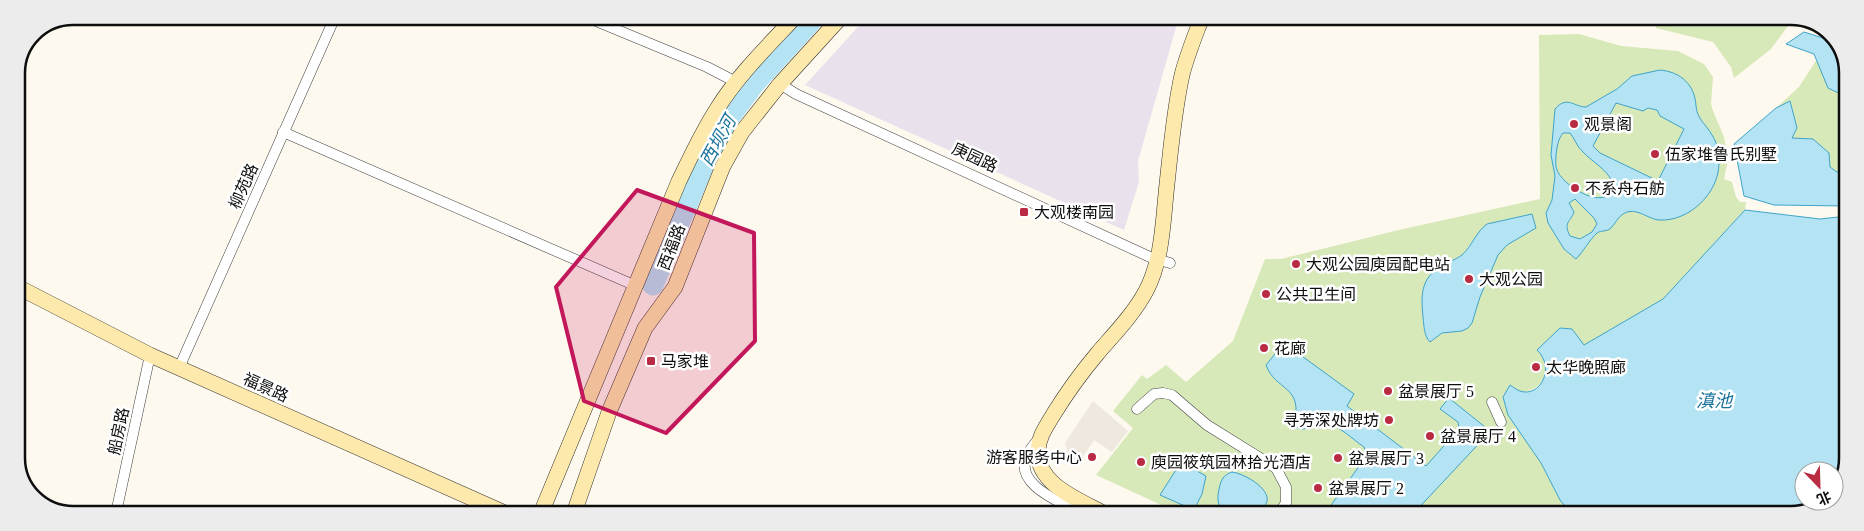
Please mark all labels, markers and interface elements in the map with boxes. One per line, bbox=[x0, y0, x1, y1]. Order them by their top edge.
water label: 西坝河 bbox=[696, 110, 741, 169]
place label: 观景阁 bbox=[1584, 116, 1632, 133]
marker: 观景阁 bbox=[1568, 118, 1580, 130]
street label: 庚园路 bbox=[949, 140, 1000, 175]
place label: 伍家堆鲁氏别墅 bbox=[1665, 145, 1777, 163]
marker: 伍家堆鲁氏别墅 bbox=[1649, 148, 1661, 160]
street label: 柳苑路 bbox=[226, 161, 261, 212]
place label: 不系舟石舫 bbox=[1585, 180, 1665, 197]
marker: 不系舟石舫 bbox=[1569, 182, 1581, 194]
place label: 大观楼南园 bbox=[1034, 204, 1114, 221]
marker: 大观楼南园 bbox=[1018, 206, 1030, 218]
street label: 西福路 bbox=[655, 222, 688, 273]
place label: 大观公园庾园配电站 bbox=[1306, 256, 1450, 273]
marker: 大观公园庾园配电站 bbox=[1290, 258, 1302, 270]
place label: 大观公园 bbox=[1479, 271, 1543, 288]
marker: 大观公园 bbox=[1463, 273, 1475, 285]
place label: 公共卫生间 bbox=[1276, 286, 1356, 303]
marker: 公共卫生间 bbox=[1260, 288, 1272, 300]
place label: 花廊 bbox=[1274, 340, 1306, 357]
marker: 花廊 bbox=[1258, 342, 1270, 354]
place label: 马家堆 bbox=[661, 353, 709, 370]
marker: 马家堆 bbox=[645, 355, 657, 367]
place label: 太华晚照廊 bbox=[1546, 359, 1626, 376]
marker: 太华晚照廊 bbox=[1530, 361, 1542, 373]
street label: 福景路 bbox=[240, 370, 291, 405]
place label: 盆景展厅 5 bbox=[1398, 383, 1474, 400]
marker: 盆景展厅 5 bbox=[1382, 385, 1394, 397]
water label: 滇池 bbox=[1696, 391, 1734, 411]
street label: 船房路 bbox=[105, 406, 132, 456]
place label: 寻芳深处牌坊 bbox=[1283, 412, 1379, 429]
marker: 寻芳深处牌坊 bbox=[1383, 414, 1395, 426]
place label: 盆景展厅 4 bbox=[1440, 428, 1516, 445]
marker: 盆景展厅 4 bbox=[1424, 430, 1436, 442]
place label: 游客服务中心 bbox=[986, 449, 1082, 466]
place label: 盆景展厅 3 bbox=[1348, 450, 1424, 467]
marker: 游客服务中心 bbox=[1086, 451, 1098, 463]
marker: 盆景展厅 3 bbox=[1332, 452, 1344, 464]
place label: 庾园筱筑园林拾光酒店 bbox=[1151, 454, 1311, 471]
marker: 庾园筱筑园林拾光酒店 bbox=[1135, 456, 1147, 468]
north arrow bbox=[1794, 461, 1844, 511]
place label: 盆景展厅 2 bbox=[1328, 480, 1404, 497]
marker: 盆景展厅 2 bbox=[1312, 482, 1324, 494]
text: 北 bbox=[1815, 488, 1833, 507]

